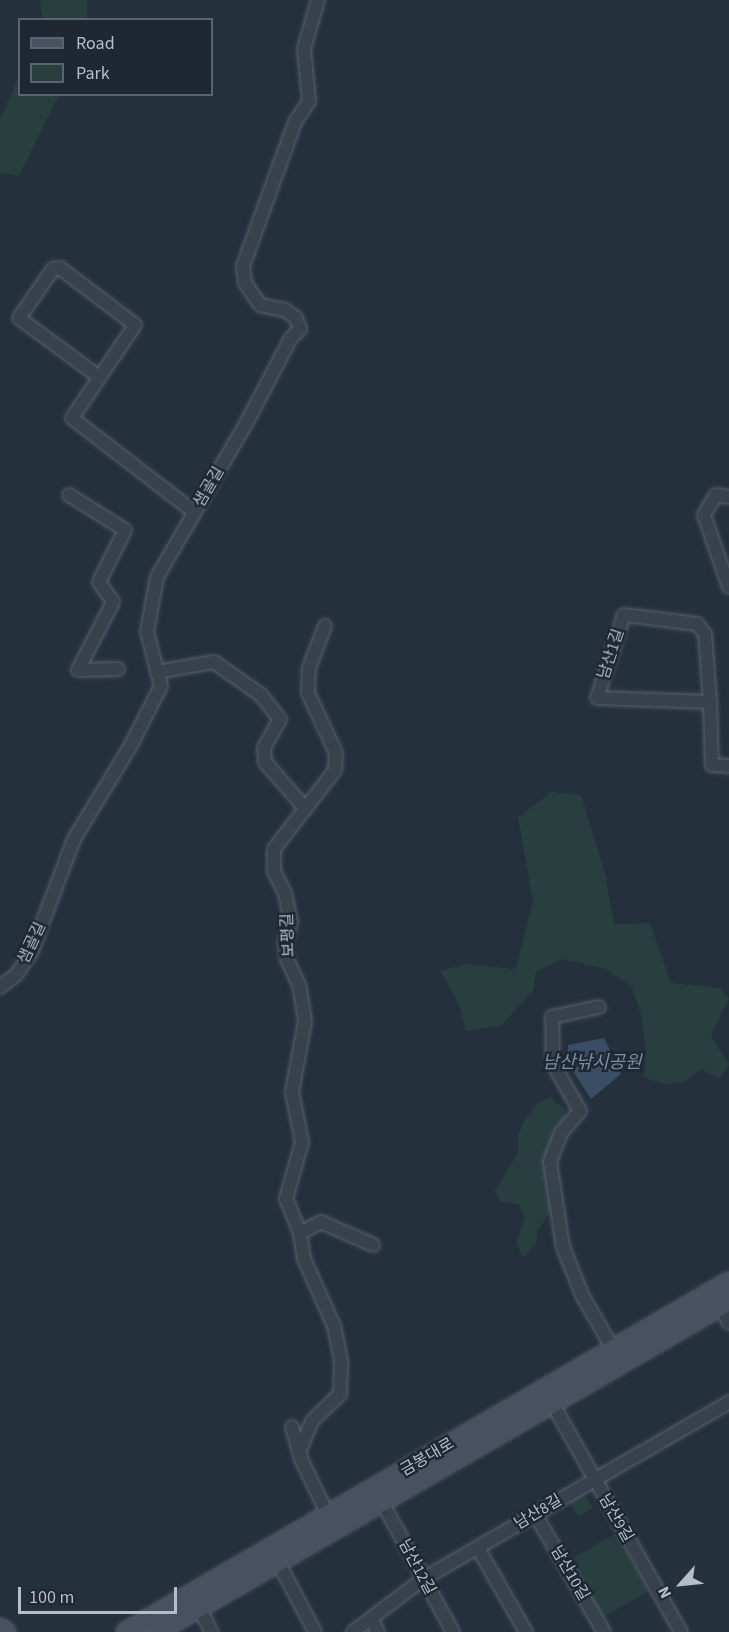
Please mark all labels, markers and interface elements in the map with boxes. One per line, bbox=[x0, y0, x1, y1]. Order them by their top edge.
legend bbox=[18, 18, 213, 96]
text: Road bbox=[76, 31, 115, 56]
text: Park bbox=[76, 61, 110, 86]
street label: 샘골길 bbox=[190, 463, 228, 511]
street label: 남산1길 bbox=[594, 626, 628, 682]
street label: 보평길 bbox=[278, 913, 298, 957]
street label: 샘골길 bbox=[14, 919, 50, 967]
water label: 남산낚시공원 bbox=[542, 1052, 642, 1074]
street label: 금봉대로 bbox=[397, 1434, 457, 1480]
street label: 남산8길 bbox=[511, 1490, 565, 1534]
street label: 남산9길 bbox=[595, 1491, 637, 1545]
street label: 남산12길 bbox=[394, 1536, 440, 1598]
street label: 남산10길 bbox=[547, 1542, 593, 1604]
north arrow bbox=[651, 1554, 711, 1614]
scale bar bbox=[21, 1575, 180, 1613]
text: N bbox=[653, 1582, 677, 1602]
text: 100 m bbox=[29, 1585, 74, 1610]

